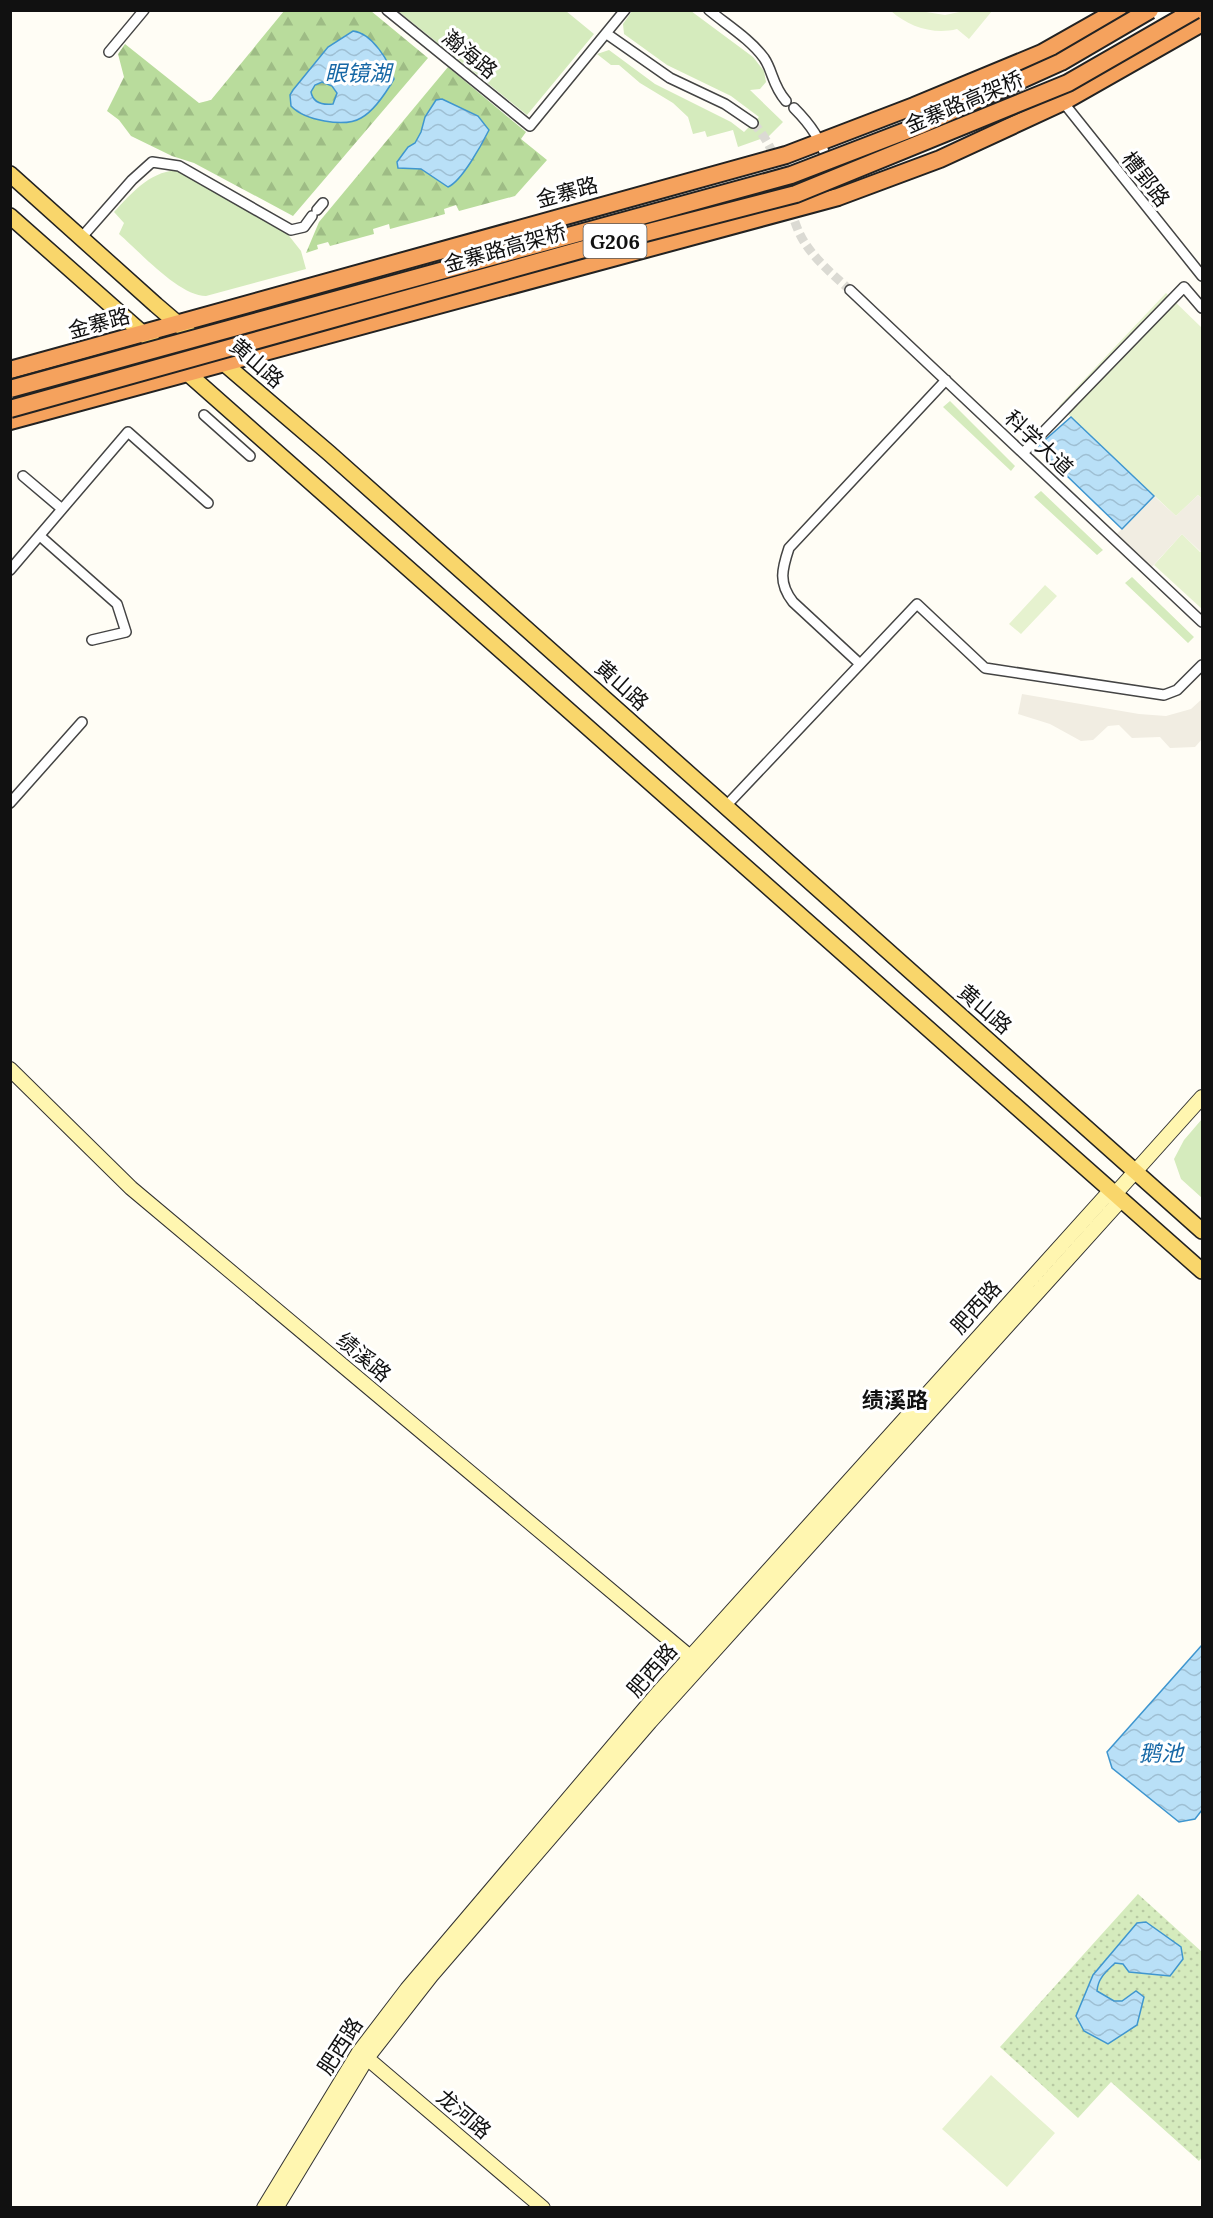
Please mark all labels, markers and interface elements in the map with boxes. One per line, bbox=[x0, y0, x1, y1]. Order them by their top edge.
street label: 瀚海路 bbox=[437, 24, 503, 84]
water label: 眼镜湖 bbox=[325, 59, 394, 87]
street label: 金寨路高架桥 bbox=[901, 65, 1027, 139]
street label: 槽郢路 bbox=[1116, 146, 1176, 212]
street label: 金寨路 bbox=[533, 171, 601, 213]
street label: 金寨路高架桥 bbox=[441, 218, 569, 278]
road number: G206 bbox=[584, 224, 646, 258]
street label: 金寨路 bbox=[65, 302, 133, 344]
street label: 黄山路 bbox=[224, 332, 290, 394]
street label: 科学大道 bbox=[999, 404, 1079, 482]
street label: 黄山路 bbox=[590, 654, 654, 716]
street label: 黄山路 bbox=[952, 978, 1018, 1040]
street label: 肥西路 bbox=[945, 1275, 1007, 1339]
street label: 绩溪路 bbox=[331, 1326, 397, 1388]
district label: 绩溪路 bbox=[862, 1386, 928, 1414]
street label: 肥西路 bbox=[621, 1637, 683, 1703]
water label: 鹅池 bbox=[1139, 1739, 1185, 1767]
street label: 肥西路 bbox=[312, 2012, 368, 2080]
street label: 龙河路 bbox=[431, 2083, 497, 2145]

